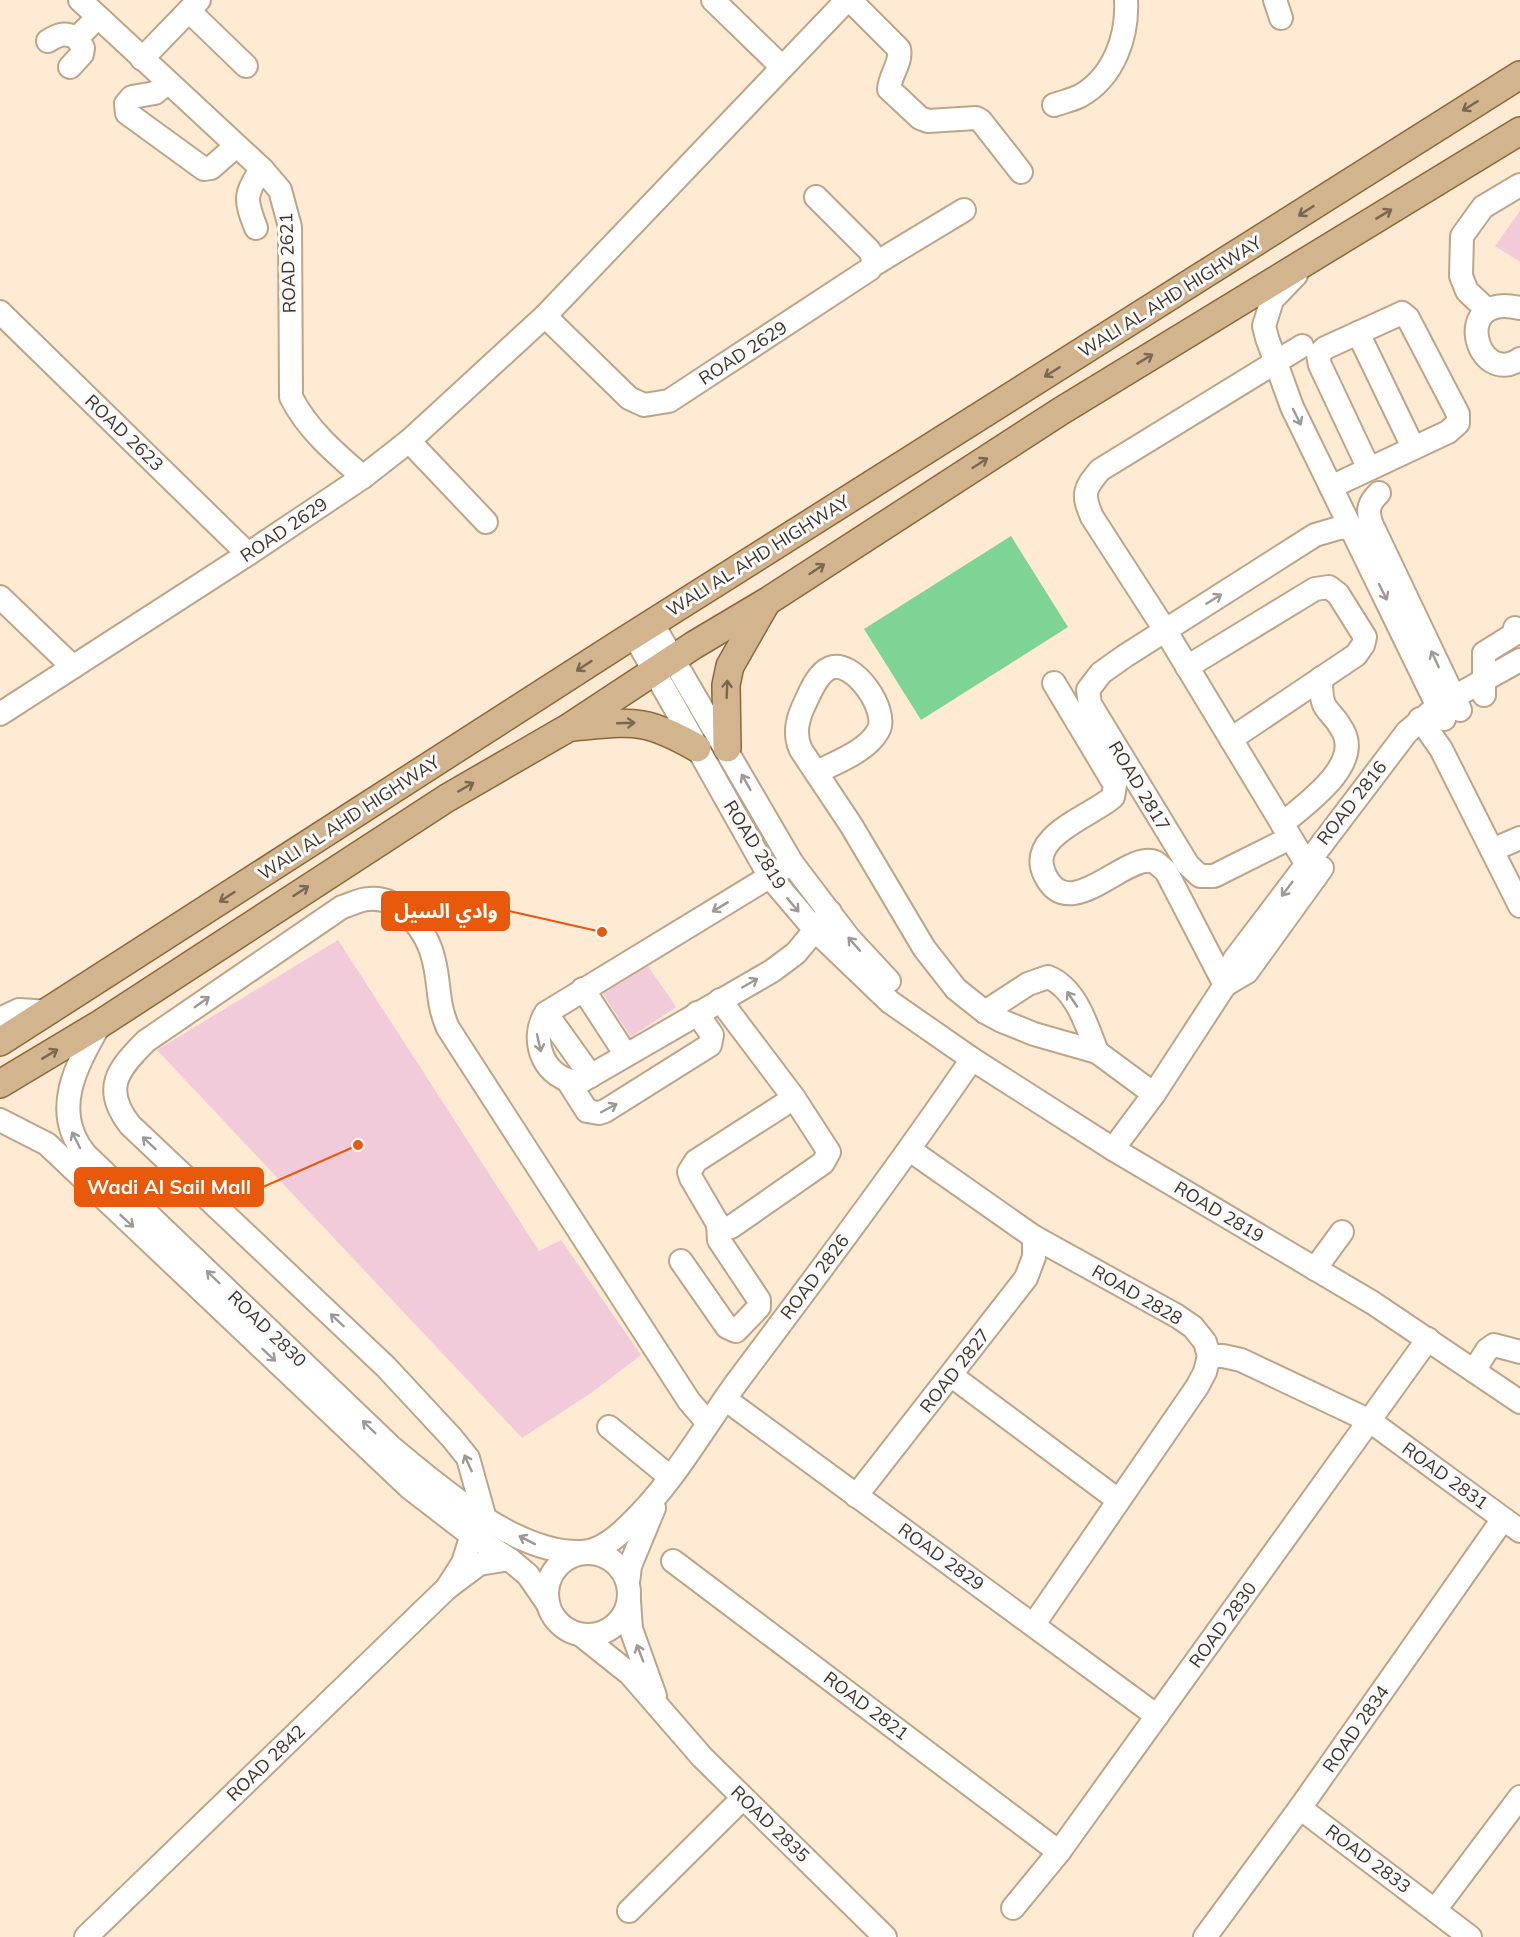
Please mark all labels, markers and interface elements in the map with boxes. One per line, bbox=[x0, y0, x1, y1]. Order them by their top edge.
one-way arrow bbox=[1462, 100, 1479, 113]
one-way arrow bbox=[1297, 204, 1314, 217]
one-way arrow bbox=[1375, 208, 1392, 221]
street label: ROAD 2621 bbox=[274, 212, 301, 314]
street label: WALI AL AHD HIGHWAY bbox=[1074, 230, 1267, 362]
street label: ROAD 2629 bbox=[694, 316, 791, 390]
one-way arrow bbox=[1136, 353, 1153, 365]
one-way arrow bbox=[1044, 365, 1061, 378]
street label: ROAD 2623 bbox=[80, 389, 169, 476]
one-way arrow bbox=[1292, 407, 1303, 425]
one-way arrow bbox=[971, 457, 988, 469]
street label: WALI AL AHD HIGHWAY bbox=[662, 489, 855, 621]
street label: ROAD 2629 bbox=[236, 492, 332, 567]
one-way arrow bbox=[808, 563, 825, 576]
one-way arrow bbox=[1377, 583, 1389, 601]
one-way arrow bbox=[1206, 592, 1223, 605]
one-way arrow bbox=[1429, 650, 1441, 668]
one-way arrow bbox=[576, 660, 593, 672]
one-way arrow bbox=[721, 680, 732, 700]
one-way arrow bbox=[616, 717, 635, 729]
street label: ROAD 2817 bbox=[1104, 737, 1175, 835]
street label: WALI AL AHD HIGHWAY bbox=[254, 750, 445, 885]
street label: ROAD 2816 bbox=[1312, 756, 1392, 849]
one-way arrow bbox=[740, 774, 752, 791]
one-way arrow bbox=[457, 780, 474, 792]
street label: ROAD 2819 bbox=[719, 796, 792, 893]
one-way arrow bbox=[1281, 880, 1293, 896]
one-way arrow bbox=[293, 884, 310, 897]
one-way arrow bbox=[218, 891, 235, 904]
callout: وادي السيل bbox=[382, 892, 509, 930]
one-way arrow bbox=[787, 897, 800, 913]
text: وادي السيل bbox=[394, 898, 498, 928]
one-way arrow bbox=[712, 901, 729, 913]
one-way arrow bbox=[847, 937, 861, 952]
one-way arrow bbox=[741, 977, 758, 989]
one-way arrow bbox=[1066, 992, 1078, 1008]
one-way arrow bbox=[194, 996, 210, 1008]
one-way arrow bbox=[535, 1034, 546, 1053]
one-way arrow bbox=[41, 1047, 58, 1059]
one-way arrow bbox=[600, 1102, 617, 1114]
one-way arrow bbox=[70, 1131, 82, 1149]
one-way arrow bbox=[141, 1136, 156, 1151]
callout: Wadi Al Sail Mall bbox=[75, 1168, 263, 1206]
text: Wadi Al Sail Mall bbox=[87, 1174, 251, 1199]
street label: ROAD 2819 bbox=[1170, 1176, 1268, 1247]
one-way arrow bbox=[119, 1214, 134, 1228]
street label: ROAD 2826 bbox=[775, 1230, 854, 1324]
street label: ROAD 2828 bbox=[1088, 1259, 1187, 1330]
one-way arrow bbox=[206, 1270, 221, 1284]
street label: ROAD 2830 bbox=[223, 1285, 312, 1372]
one-way arrow bbox=[329, 1313, 344, 1328]
street label: ROAD 2827 bbox=[915, 1324, 995, 1417]
one-way arrow bbox=[261, 1347, 276, 1362]
one-way arrow bbox=[362, 1419, 377, 1434]
street label: ROAD 2831 bbox=[1398, 1437, 1493, 1514]
one-way arrow bbox=[462, 1454, 474, 1472]
street label: ROAD 2829 bbox=[894, 1518, 989, 1595]
one-way arrow bbox=[518, 1534, 536, 1545]
street label: ROAD 2830 bbox=[1184, 1577, 1261, 1672]
one-way arrow bbox=[633, 1644, 644, 1663]
street label: ROAD 2821 bbox=[819, 1666, 913, 1745]
street label: ROAD 2834 bbox=[1317, 1681, 1394, 1777]
street label: ROAD 2842 bbox=[221, 1719, 310, 1806]
street label: ROAD 2835 bbox=[726, 1780, 815, 1867]
street label: ROAD 2833 bbox=[1321, 1819, 1415, 1898]

